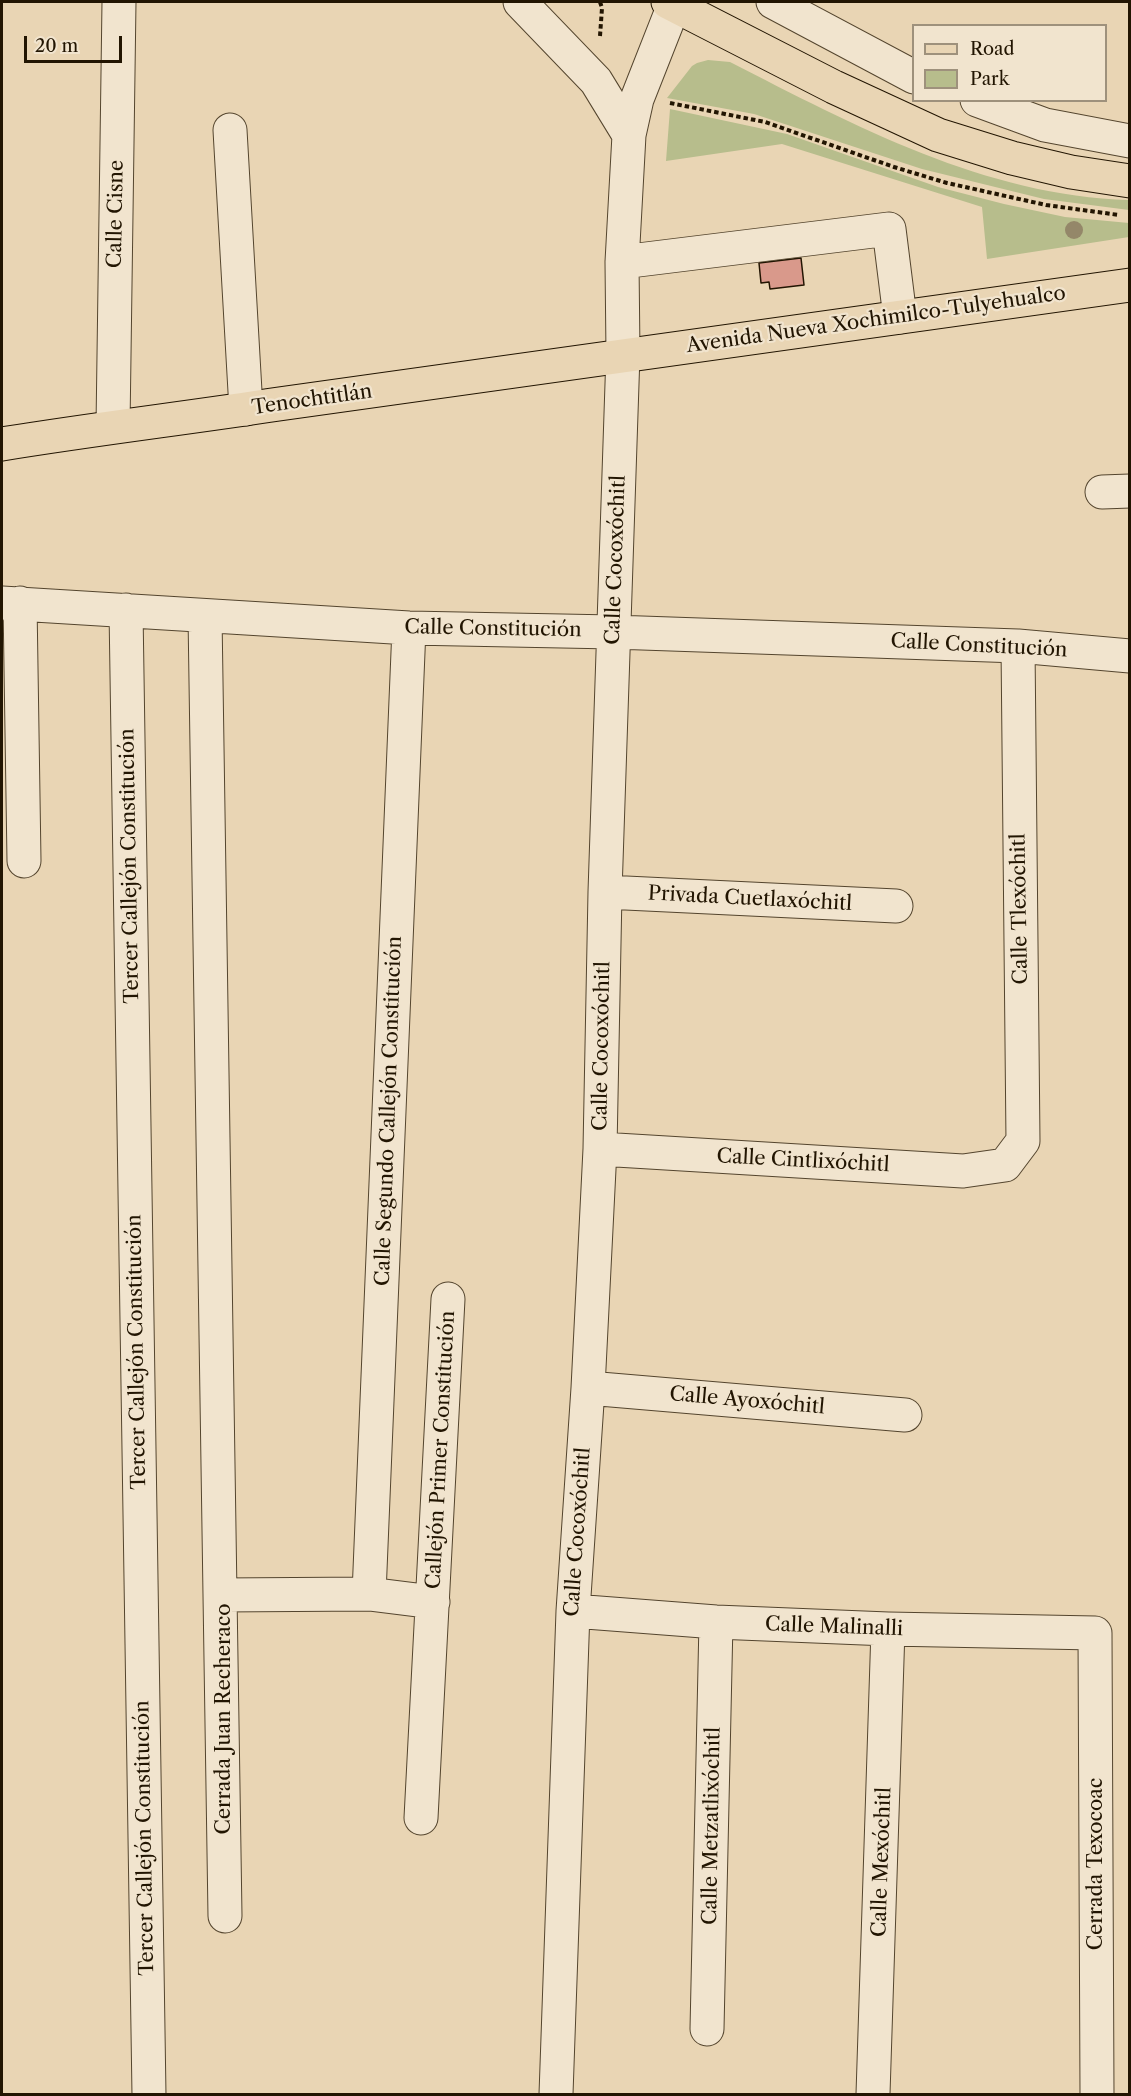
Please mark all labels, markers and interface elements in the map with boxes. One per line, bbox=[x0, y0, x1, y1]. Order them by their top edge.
scale bar bbox=[27, 24, 124, 62]
legend bbox=[912, 24, 1107, 102]
text: 20 m bbox=[35, 35, 78, 57]
text: Road bbox=[970, 38, 1015, 60]
text: Park bbox=[970, 68, 1009, 90]
street label: Calle Cisne bbox=[103, 160, 129, 268]
street label: Avenida Nueva Xochimilco-Tulyehualco bbox=[685, 281, 1067, 359]
street label: Tenochtitlán bbox=[250, 380, 374, 420]
street label: Calle Cocoxóchitl bbox=[601, 475, 631, 645]
street label: Calle Constitución bbox=[404, 615, 582, 643]
street label: Calle Constitución bbox=[890, 629, 1068, 663]
street label: Tercer Callejón Constitución bbox=[116, 728, 144, 1004]
street label: Calle Tlexóchitl bbox=[1007, 833, 1033, 985]
street label: Privada Cuetlaxóchitl bbox=[647, 882, 853, 916]
street label: Calle Segundo Callejón Constitución bbox=[371, 936, 407, 1286]
street label: Calle Cocoxóchitl bbox=[589, 961, 615, 1131]
street label: Calle Cintlixóchitl bbox=[716, 1144, 890, 1178]
street label: Tercer Callejón Constitución bbox=[123, 1214, 151, 1490]
street label: Callejón Primer Constitución bbox=[422, 1310, 460, 1590]
street label: Calle Ayoxóchitl bbox=[668, 1382, 826, 1420]
street label: Calle Cocoxóchitl bbox=[560, 1446, 596, 1618]
street label: Cerrada Juan Recheraco bbox=[212, 1603, 236, 1835]
street label: Calle Malinalli bbox=[765, 1613, 903, 1641]
street label: Tercer Callejón Constitución bbox=[131, 1700, 159, 1976]
street label: Calle Metzatlixóchitl bbox=[698, 1727, 726, 1925]
street label: Cerrada Texocoac bbox=[1084, 1778, 1108, 1950]
street label: Calle Mexóchitl bbox=[867, 1787, 897, 1937]

